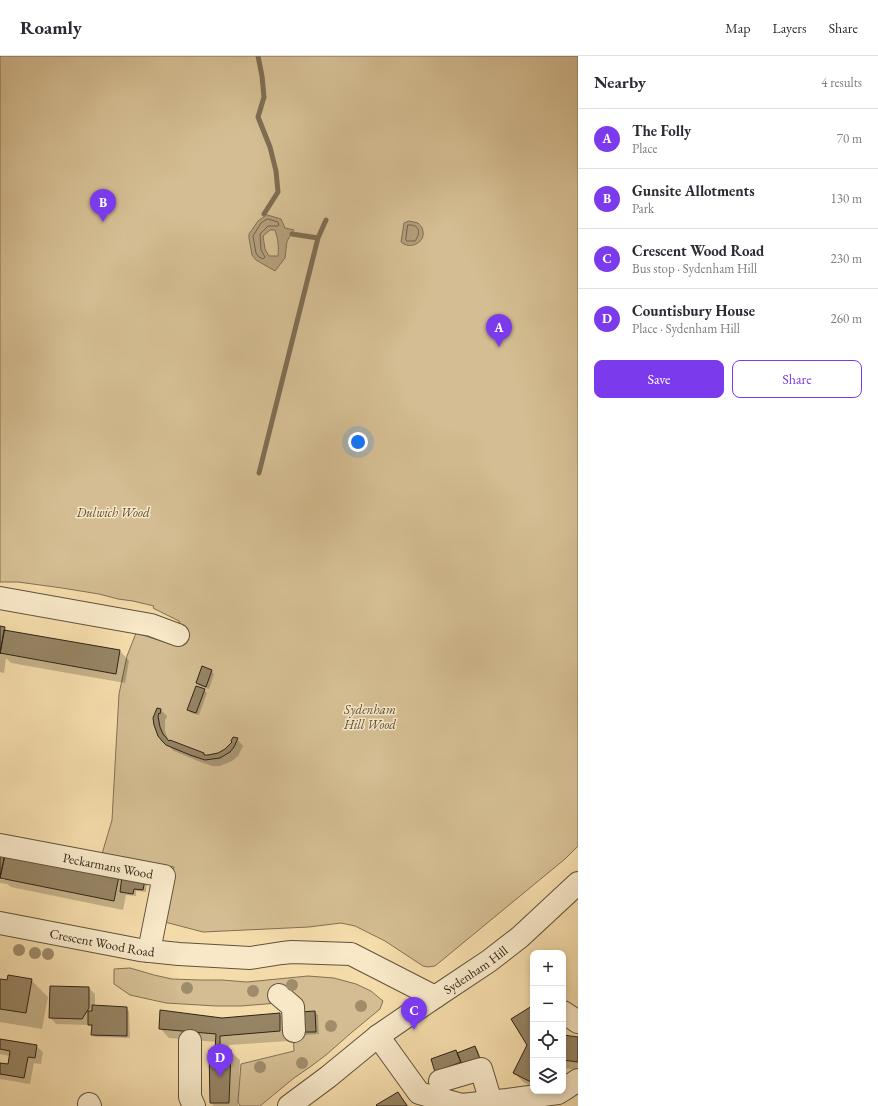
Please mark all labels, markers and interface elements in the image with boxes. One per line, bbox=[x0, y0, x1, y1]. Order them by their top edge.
text: Roamly bbox=[20, 15, 82, 40]
text: Map bbox=[725, 19, 750, 37]
text: Layers bbox=[772, 19, 807, 37]
text: Share bbox=[829, 19, 858, 37]
text: Nearby bbox=[594, 71, 646, 93]
text: 4 results bbox=[821, 74, 862, 91]
text: The Folly bbox=[632, 121, 691, 140]
text: A bbox=[602, 130, 612, 147]
text: 70 m bbox=[837, 130, 862, 147]
text: Place bbox=[632, 140, 658, 157]
text: Gunsite Allotments bbox=[632, 181, 755, 200]
pin: B bbox=[90, 189, 116, 222]
text: B bbox=[603, 190, 611, 207]
text: 130 m bbox=[831, 190, 862, 207]
text: Park bbox=[632, 200, 654, 217]
text: Crescent Wood Road bbox=[632, 241, 764, 260]
text: C bbox=[602, 250, 612, 267]
text: 230 m bbox=[831, 250, 862, 267]
text: Bus stop · Sydenham Hill bbox=[632, 260, 757, 277]
text: Countisbury House bbox=[632, 301, 755, 320]
text: D bbox=[602, 310, 612, 327]
text: 260 m bbox=[831, 310, 862, 327]
pin: A bbox=[486, 314, 512, 347]
text: Place · Sydenham Hill bbox=[632, 320, 740, 337]
button: Save bbox=[594, 360, 724, 398]
button: Share bbox=[732, 360, 862, 398]
your location bbox=[348, 432, 368, 452]
park label: Dulwich Wood bbox=[75, 504, 150, 521]
park label: Sydenham Hill Wood bbox=[343, 701, 396, 733]
street label: Peckarmans Wood bbox=[61, 849, 155, 883]
street label: Crescent Wood Road bbox=[48, 925, 156, 960]
street label: Sydenham Hill bbox=[440, 942, 511, 998]
map controls bbox=[530, 950, 566, 1094]
button: + bbox=[530, 950, 566, 986]
button: − bbox=[530, 986, 566, 1022]
pin: C bbox=[401, 997, 427, 1030]
button: locate bbox=[530, 1022, 566, 1058]
pin: D bbox=[207, 1044, 233, 1077]
button: layers bbox=[530, 1058, 566, 1094]

